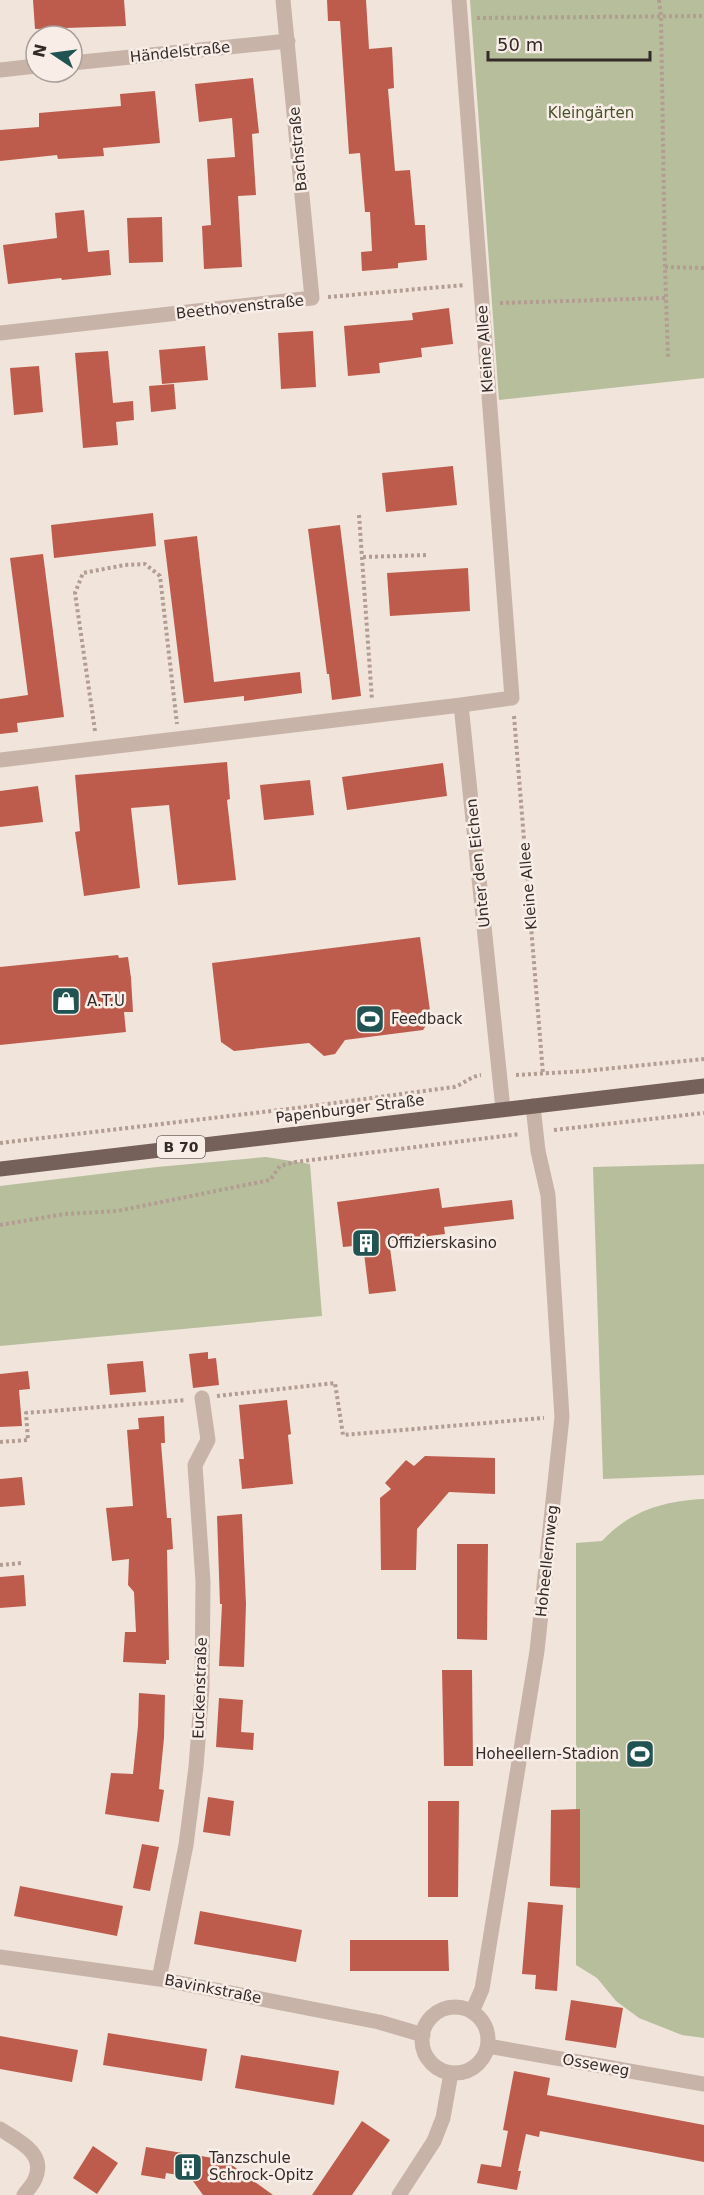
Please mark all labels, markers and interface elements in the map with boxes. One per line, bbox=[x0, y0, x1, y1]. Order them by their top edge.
north arrow bbox=[24, 24, 84, 84]
scale bar bbox=[488, 24, 650, 62]
text: 50 m bbox=[497, 34, 543, 55]
street label: Händelstraße bbox=[129, 38, 231, 66]
text: N bbox=[29, 42, 51, 59]
park label: Kleingärten bbox=[548, 104, 634, 122]
street label: Bachstraße bbox=[285, 106, 311, 192]
street label: Beethovenstraße bbox=[175, 291, 305, 323]
street label: Kleine Allee bbox=[473, 304, 497, 394]
street label: Unter den Eichen bbox=[462, 798, 494, 928]
street label: Kleine Allee bbox=[515, 841, 541, 931]
shop icon: A.T.U bbox=[50, 985, 82, 1017]
place label: A.T.U bbox=[87, 992, 125, 1010]
sports icon: Feedback bbox=[354, 1003, 386, 1035]
place label: Feedback bbox=[391, 1010, 463, 1028]
street label: Papenburger Straße bbox=[275, 1091, 425, 1127]
road number: B 70 bbox=[157, 1136, 205, 1158]
building icon: Offizierskasino bbox=[350, 1227, 382, 1259]
place label: Offizierskasino bbox=[387, 1234, 497, 1252]
street label: Hoheellernweg bbox=[532, 1504, 562, 1618]
street label: Euckenstraße bbox=[189, 1637, 211, 1739]
sports icon: Hoheellern-Stadion bbox=[624, 1738, 656, 1770]
place label: Hoheellern-Stadion bbox=[475, 1745, 619, 1763]
street label: Bavinkstraße bbox=[163, 1971, 263, 2007]
street label: Osseweg bbox=[561, 2050, 631, 2080]
place label: Tanzschule Schrock-Opitz bbox=[208, 2149, 313, 2184]
building icon: Tanzschule Schrock-Opitz bbox=[172, 2151, 204, 2183]

